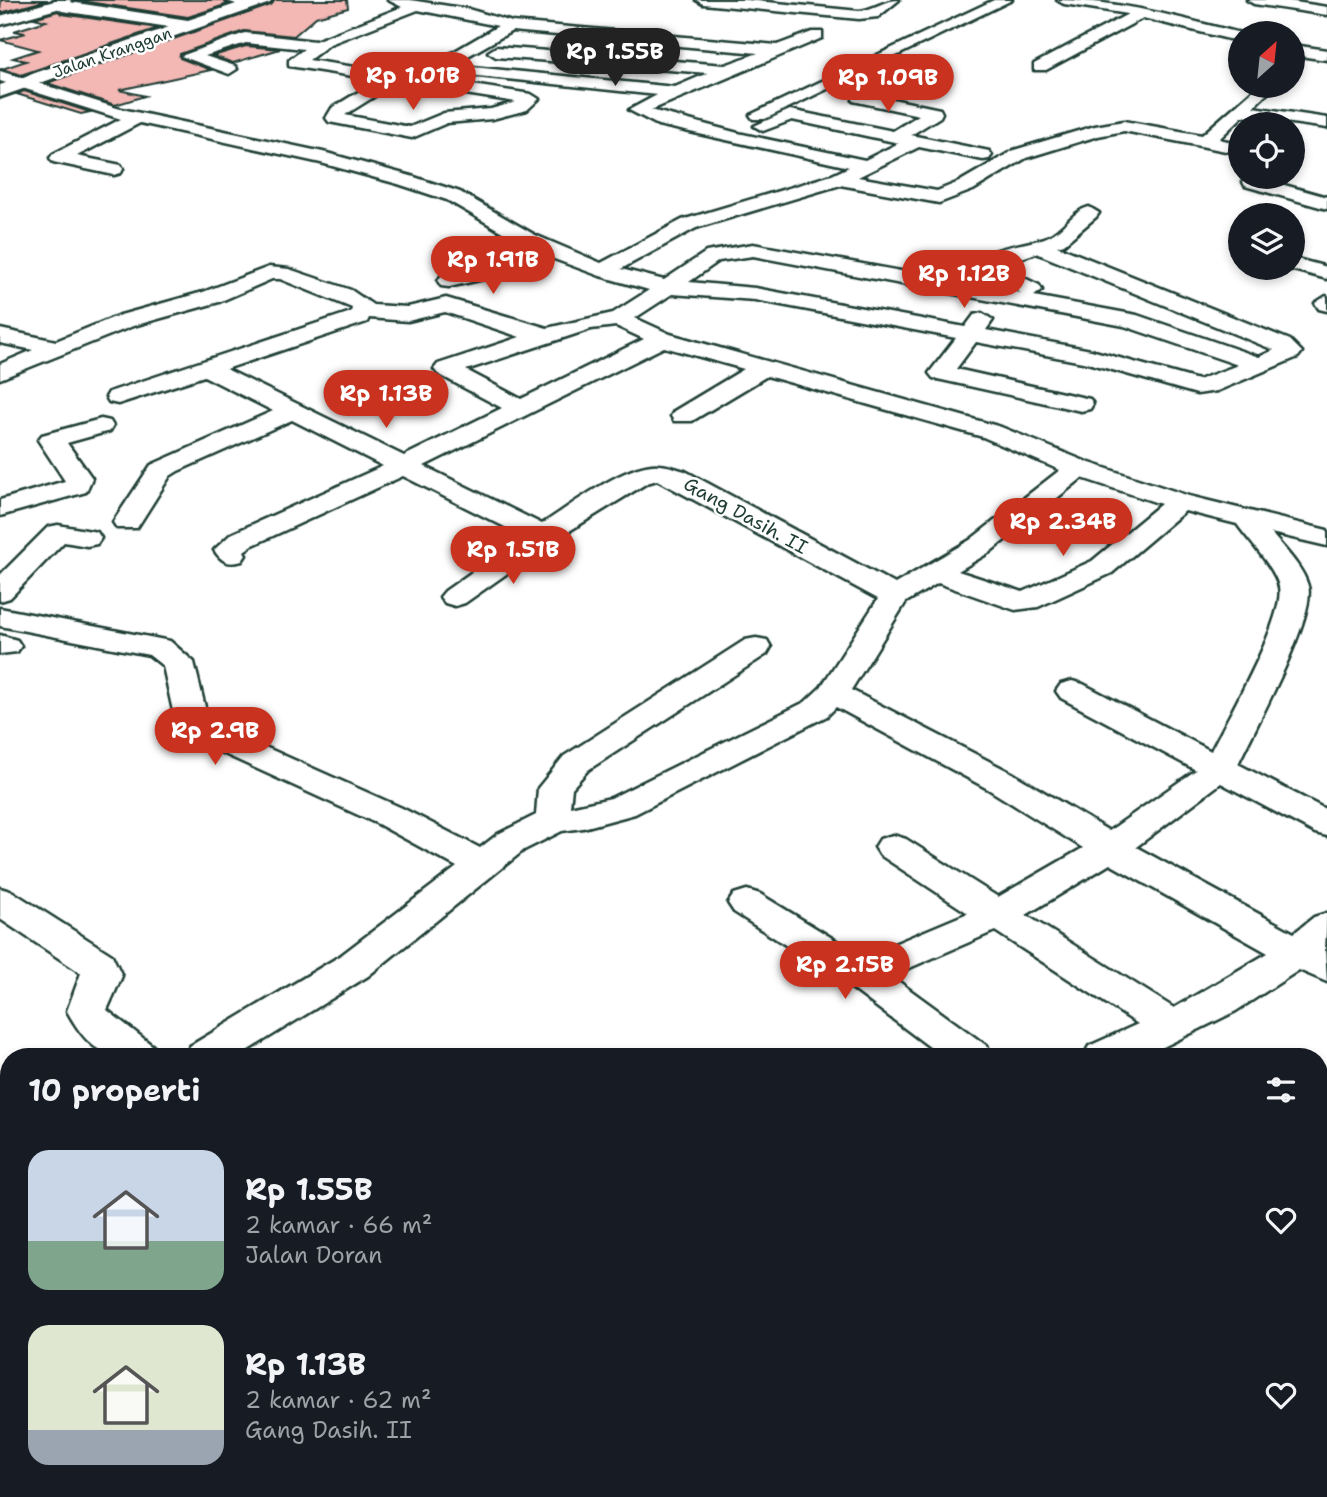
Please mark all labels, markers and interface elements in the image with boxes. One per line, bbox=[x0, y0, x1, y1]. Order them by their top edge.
north arrow bbox=[1228, 21, 1306, 98]
map controls bbox=[1228, 21, 1305, 280]
street label: Jalan Kranggan bbox=[50, 22, 175, 83]
pin: Rp 1.55B bbox=[543, 28, 687, 88]
text: Rp 1.55B bbox=[566, 36, 664, 66]
pin: Rp 1.01B bbox=[341, 52, 485, 112]
pin: Rp 1.09B bbox=[816, 54, 960, 114]
text: Rp 1.01B bbox=[366, 60, 460, 90]
text: Rp 1.09B bbox=[838, 62, 938, 92]
button: locate bbox=[1228, 112, 1305, 189]
button: layers bbox=[1228, 203, 1305, 280]
pin: Rp 1.91B bbox=[421, 236, 565, 296]
text: Rp 1.91B bbox=[447, 244, 539, 274]
pin: Rp 1.12B bbox=[892, 250, 1036, 310]
text: Rp 1.12B bbox=[918, 258, 1010, 288]
pin: Rp 1.13B bbox=[314, 370, 458, 430]
text: Rp 1.13B bbox=[340, 378, 432, 408]
street label: Gang Dasih. II bbox=[679, 471, 812, 560]
pin: Rp 2.34B bbox=[991, 498, 1135, 558]
text: Rp 2.34B bbox=[1009, 506, 1117, 536]
pin: Rp 1.51B bbox=[441, 526, 585, 586]
text: Rp 1.51B bbox=[467, 534, 559, 564]
pin: Rp 2.9B bbox=[150, 708, 280, 767]
text: Rp 2.9B bbox=[171, 715, 259, 745]
pin: Rp 2.15B bbox=[773, 942, 917, 1001]
text: Rp 2.15B bbox=[796, 949, 894, 979]
text: 10 properti bbox=[28, 1070, 200, 1111]
icon: filters bbox=[1262, 1071, 1300, 1109]
text: Rp 1.55B bbox=[245, 1169, 373, 1210]
icon: home bbox=[84, 1178, 168, 1262]
icon: heart bbox=[1262, 1201, 1300, 1239]
text: 2 kamar · 66 m² bbox=[245, 1210, 432, 1240]
text: Jalan Doran bbox=[245, 1240, 382, 1270]
text: Rp 1.13B bbox=[245, 1344, 366, 1385]
icon: home bbox=[84, 1353, 168, 1437]
icon: heart bbox=[1262, 1376, 1300, 1414]
text: 2 kamar · 62 m² bbox=[245, 1385, 432, 1415]
text: Gang Dasih. II bbox=[245, 1415, 412, 1445]

